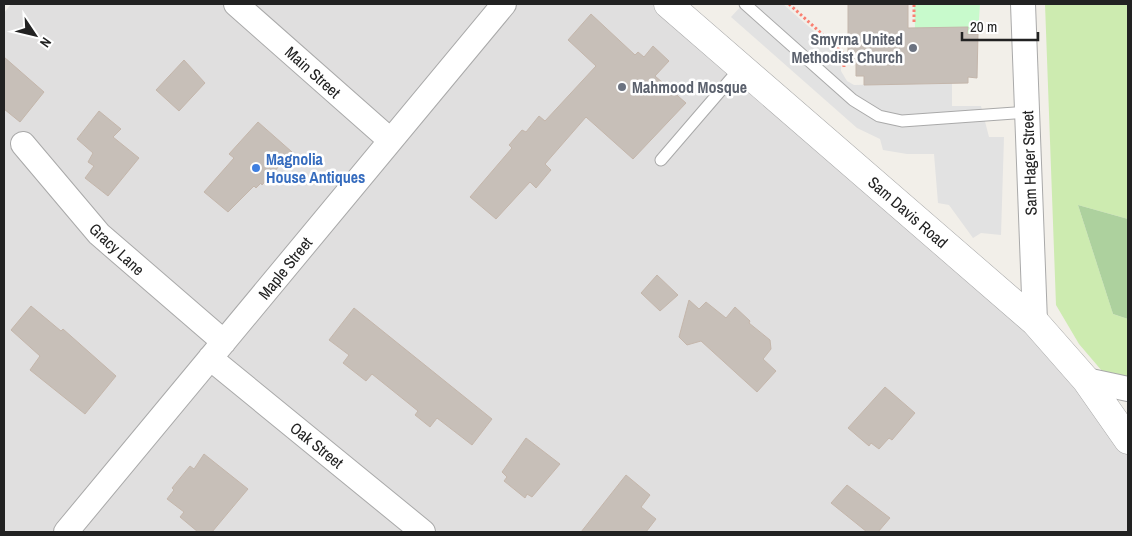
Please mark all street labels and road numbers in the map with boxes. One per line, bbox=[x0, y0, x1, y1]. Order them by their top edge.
street label: Main Street bbox=[280, 41, 346, 103]
street label: Sam Hager Street bbox=[1016, 110, 1042, 216]
street label: Sam Davis Road bbox=[863, 171, 953, 253]
street label: Gracy Lane bbox=[85, 218, 149, 280]
street label: Maple Street bbox=[253, 232, 317, 304]
street label: Oak Street bbox=[286, 417, 349, 474]

